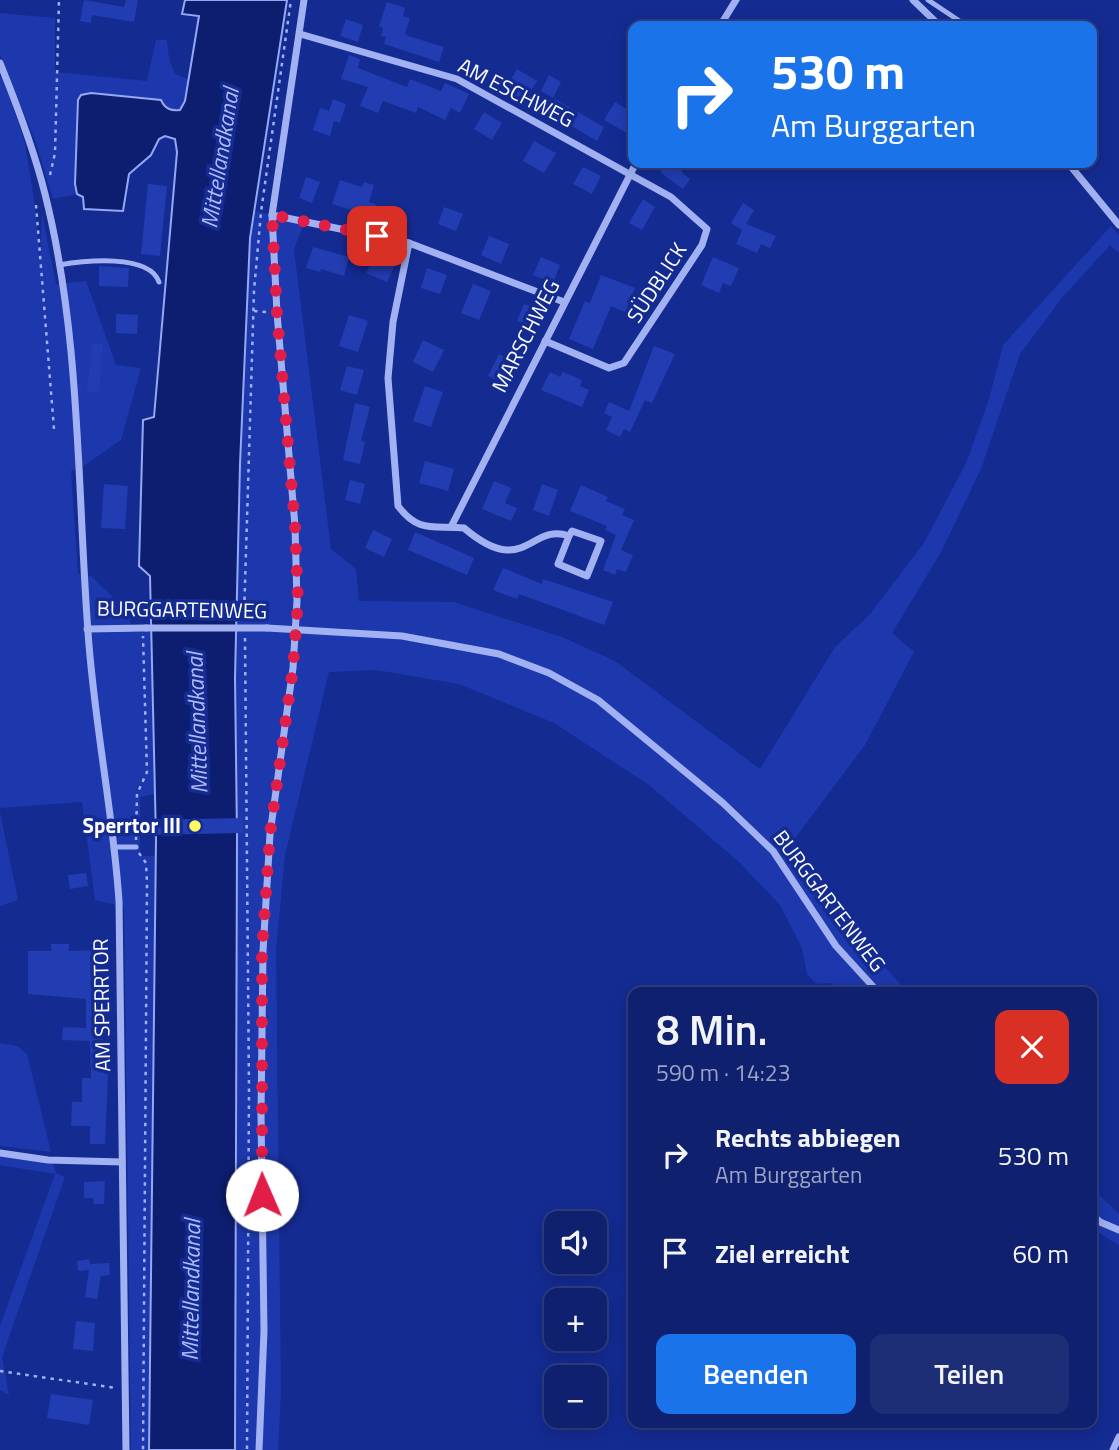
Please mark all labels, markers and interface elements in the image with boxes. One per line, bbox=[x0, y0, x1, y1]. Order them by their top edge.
text: 530 m bbox=[771, 33, 905, 108]
street label: AM ESCHWEG bbox=[453, 49, 580, 135]
icon: right bbox=[656, 49, 747, 140]
water label: Mittellandkanal bbox=[191, 82, 248, 231]
text: Am Burggarten bbox=[771, 101, 976, 149]
pin bbox=[347, 206, 407, 266]
icon: arrive bbox=[358, 217, 396, 255]
street label: SÜDBLICK bbox=[618, 236, 694, 329]
street label: MARSCHWEG bbox=[483, 273, 567, 398]
street label: BURGGARTENWEG bbox=[97, 592, 267, 626]
water label: Mittellandkanal bbox=[176, 649, 216, 794]
place label: Sperrtor III bbox=[83, 809, 181, 841]
marker: Sperrtor III bbox=[187, 818, 203, 834]
street label: BURGGARTENWEG bbox=[766, 823, 894, 978]
street label: AM SPERRTOR bbox=[84, 938, 118, 1072]
text: 8 Min. bbox=[656, 997, 768, 1061]
button: close bbox=[995, 1010, 1069, 1084]
text: 590 m · 14:23 bbox=[656, 1055, 791, 1090]
text: Rechts abbiegen bbox=[715, 1118, 901, 1157]
icon: right bbox=[656, 1136, 694, 1174]
text: 530 m bbox=[998, 1136, 1069, 1175]
text: Am Burggarten bbox=[715, 1157, 862, 1192]
position arrow bbox=[225, 1158, 299, 1232]
map controls bbox=[544, 1211, 607, 1428]
button: sound bbox=[544, 1211, 607, 1274]
water label: Mittellandkanal bbox=[172, 1216, 209, 1361]
icon: arrive bbox=[656, 1234, 694, 1272]
text: Ziel erreicht bbox=[715, 1234, 850, 1273]
text: 60 m bbox=[1012, 1234, 1069, 1273]
button: + bbox=[544, 1288, 607, 1351]
button: Beenden bbox=[656, 1334, 856, 1414]
button: Teilen bbox=[870, 1334, 1069, 1414]
button: − bbox=[544, 1365, 607, 1428]

